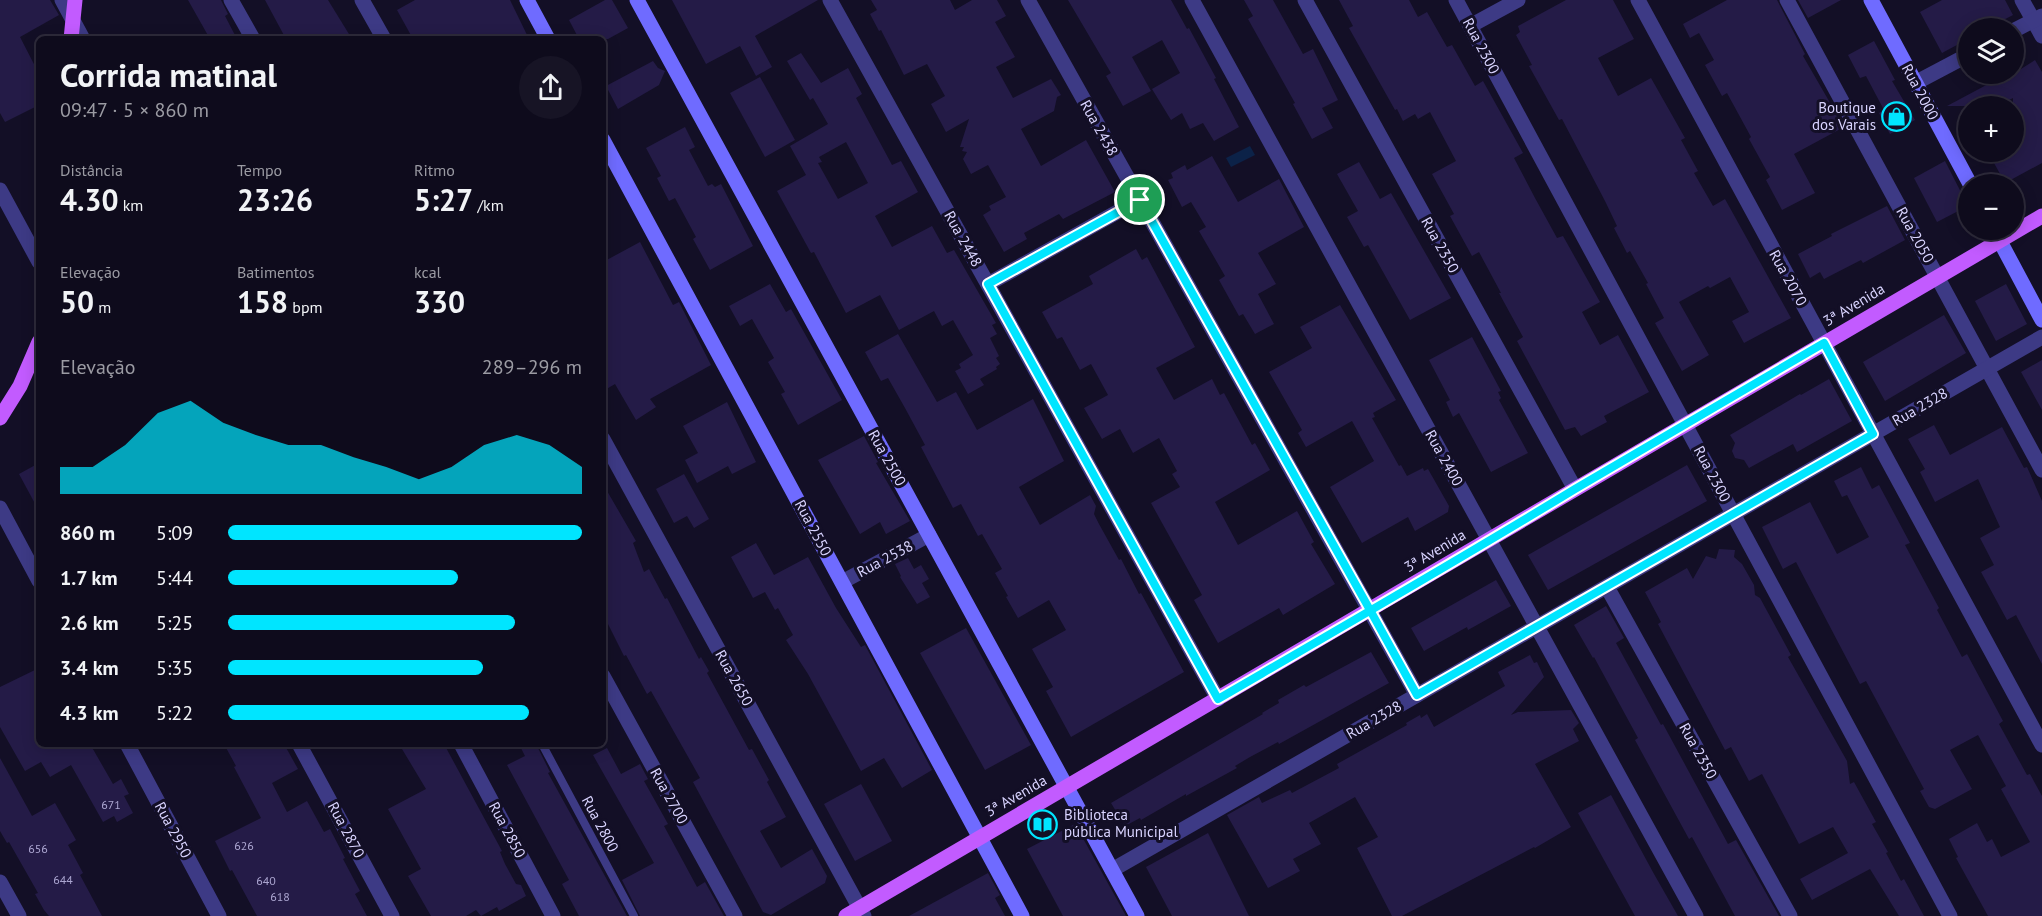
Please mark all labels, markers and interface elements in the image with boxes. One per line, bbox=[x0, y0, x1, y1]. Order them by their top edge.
street label: Rua 2300 bbox=[1459, 14, 1504, 77]
map controls bbox=[1958, 18, 2024, 240]
button: layers bbox=[1958, 18, 2024, 84]
text: Corrida matinal bbox=[60, 53, 277, 96]
button: share bbox=[519, 56, 582, 119]
street label: Rua 2000 bbox=[1898, 60, 1943, 123]
street label: Rua 2438 bbox=[1076, 96, 1123, 159]
button: + bbox=[1958, 96, 2024, 162]
text: 09:47 · 5 × 860 m bbox=[60, 97, 209, 123]
place label: Boutique dos Varais bbox=[1812, 98, 1876, 134]
shop icon: Boutique dos Varais bbox=[1881, 101, 1913, 133]
text: Distância bbox=[60, 160, 123, 180]
text: Tempo bbox=[237, 160, 282, 180]
text: Ritmo bbox=[414, 160, 455, 180]
pin bbox=[1114, 174, 1165, 225]
button: − bbox=[1958, 174, 2024, 240]
text: 4.30 bbox=[60, 180, 118, 219]
text: 23:26 bbox=[237, 180, 313, 219]
text: 5:27 bbox=[414, 180, 473, 219]
icon: arrive bbox=[1123, 183, 1156, 216]
text: km bbox=[118, 195, 143, 215]
text: /km bbox=[473, 195, 504, 215]
street label: Rua 2050 bbox=[1892, 203, 1939, 266]
street label: Rua 2448 bbox=[940, 207, 987, 270]
street label: Rua 2350 bbox=[1417, 213, 1464, 276]
street label: Rua 2070 bbox=[1765, 246, 1812, 309]
text: Elevação bbox=[60, 262, 120, 282]
text: Batimentos bbox=[237, 262, 314, 282]
text: kcal bbox=[414, 262, 441, 282]
street label: 3ª Avenida bbox=[1820, 279, 1888, 330]
text: 50 bbox=[60, 282, 94, 321]
text: 158 bbox=[237, 282, 288, 321]
text: 330 bbox=[414, 282, 465, 321]
text: m bbox=[94, 297, 111, 317]
text: bpm bbox=[288, 297, 323, 317]
text: Elevação bbox=[60, 354, 136, 380]
text: 289–296 m bbox=[482, 354, 582, 380]
street label: Rua 2328 bbox=[1889, 383, 1951, 430]
street label: Rua 2500 bbox=[864, 426, 911, 489]
street label: Rua 2400 bbox=[1421, 426, 1468, 489]
street label: Rua 2300 bbox=[1690, 442, 1735, 505]
street label: Rua 2550 bbox=[791, 496, 836, 559]
text: 860 m bbox=[60, 520, 115, 546]
text: 5:09 bbox=[156, 520, 193, 546]
street label: 3ª Avenida bbox=[1401, 525, 1469, 576]
street label: Rua 2538 bbox=[853, 536, 916, 581]
text: 1.7 km bbox=[60, 565, 118, 591]
text: 5:44 bbox=[156, 565, 193, 591]
text: 2.6 km bbox=[60, 610, 119, 636]
text: 5:25 bbox=[156, 610, 193, 636]
street label: Rua 2650 bbox=[711, 646, 758, 709]
text: 3.4 km bbox=[60, 655, 119, 681]
text: 5:35 bbox=[156, 655, 193, 681]
street label: Rua 2328 bbox=[1343, 696, 1405, 743]
text: 4.3 km bbox=[60, 700, 119, 726]
text: 5:22 bbox=[156, 700, 193, 726]
street label: Rua 2350 bbox=[1675, 719, 1722, 782]
street label: Rua 2700 bbox=[646, 764, 693, 827]
street label: 3ª Avenida bbox=[981, 770, 1050, 821]
street label: Rua 2800 bbox=[578, 792, 623, 855]
house number: 671 bbox=[101, 797, 121, 812]
street label: Rua 2950 bbox=[151, 798, 196, 861]
street label: Rua 2870 bbox=[324, 798, 369, 861]
street label: Rua 2850 bbox=[485, 798, 530, 861]
place label: Biblioteca pública Municipal bbox=[1064, 805, 1178, 841]
library icon: Biblioteca pública Municipal bbox=[1027, 808, 1059, 840]
house number: 626 bbox=[234, 838, 254, 853]
house number: 656 bbox=[28, 841, 48, 856]
house number: 644 bbox=[53, 872, 73, 887]
house number: 640 bbox=[256, 873, 276, 888]
house number: 618 bbox=[270, 889, 290, 904]

